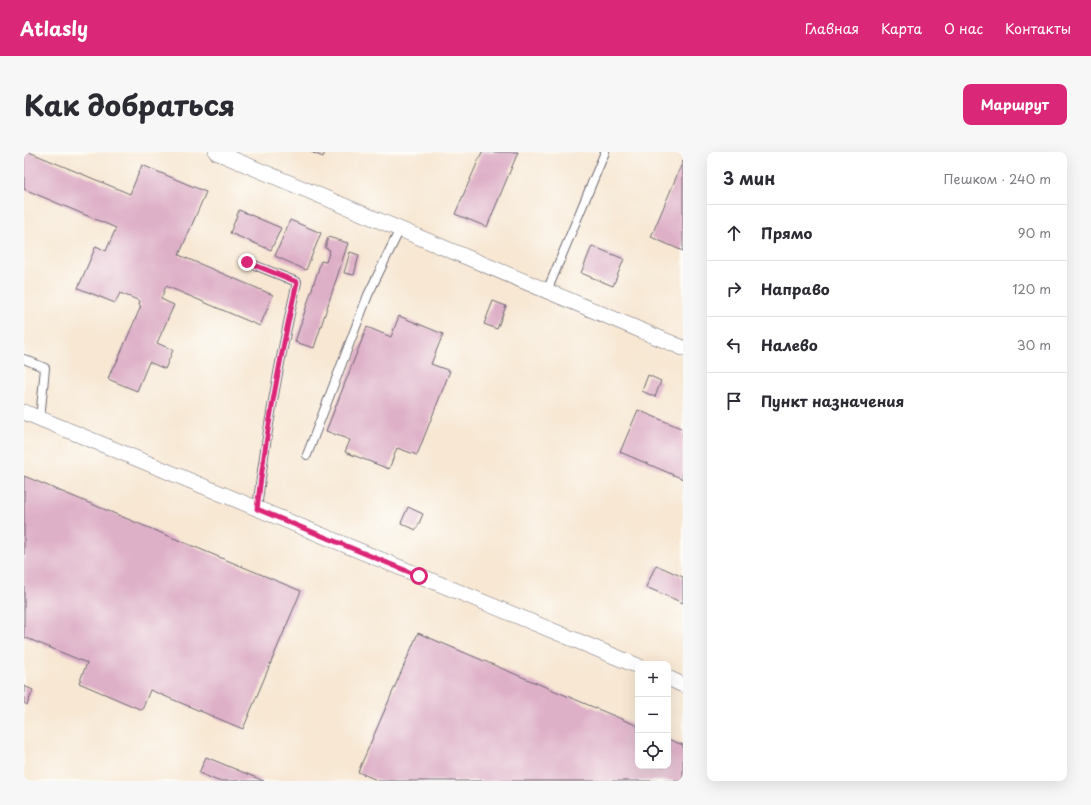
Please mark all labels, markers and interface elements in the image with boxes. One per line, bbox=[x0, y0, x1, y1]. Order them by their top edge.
text: Atlasly bbox=[20, 14, 88, 42]
text: Главная bbox=[805, 18, 859, 39]
text: Карта bbox=[881, 18, 922, 39]
text: О нас bbox=[944, 18, 983, 39]
text: Контакты bbox=[1005, 18, 1071, 39]
text: Как добраться bbox=[24, 83, 235, 126]
button: Маршрут bbox=[963, 84, 1067, 125]
text: 3 мин bbox=[723, 165, 775, 191]
text: Пешком · 240 m bbox=[944, 169, 1051, 188]
text: Прямо bbox=[761, 221, 812, 244]
icon: ahead bbox=[723, 222, 745, 244]
text: 90 m bbox=[1018, 223, 1051, 242]
route end bbox=[238, 253, 256, 271]
text: Направо bbox=[761, 277, 830, 300]
icon: right bbox=[723, 278, 745, 300]
text: 120 m bbox=[1012, 279, 1051, 298]
text: Налево bbox=[761, 333, 818, 356]
icon: left bbox=[723, 334, 745, 356]
text: 30 m bbox=[1017, 335, 1051, 354]
text: Пункт назначения bbox=[761, 389, 904, 412]
icon: arrive bbox=[723, 390, 745, 412]
route start bbox=[410, 567, 428, 585]
map controls bbox=[635, 661, 671, 769]
button: + bbox=[635, 661, 671, 697]
button: − bbox=[635, 697, 671, 733]
button: locate bbox=[635, 733, 671, 769]

